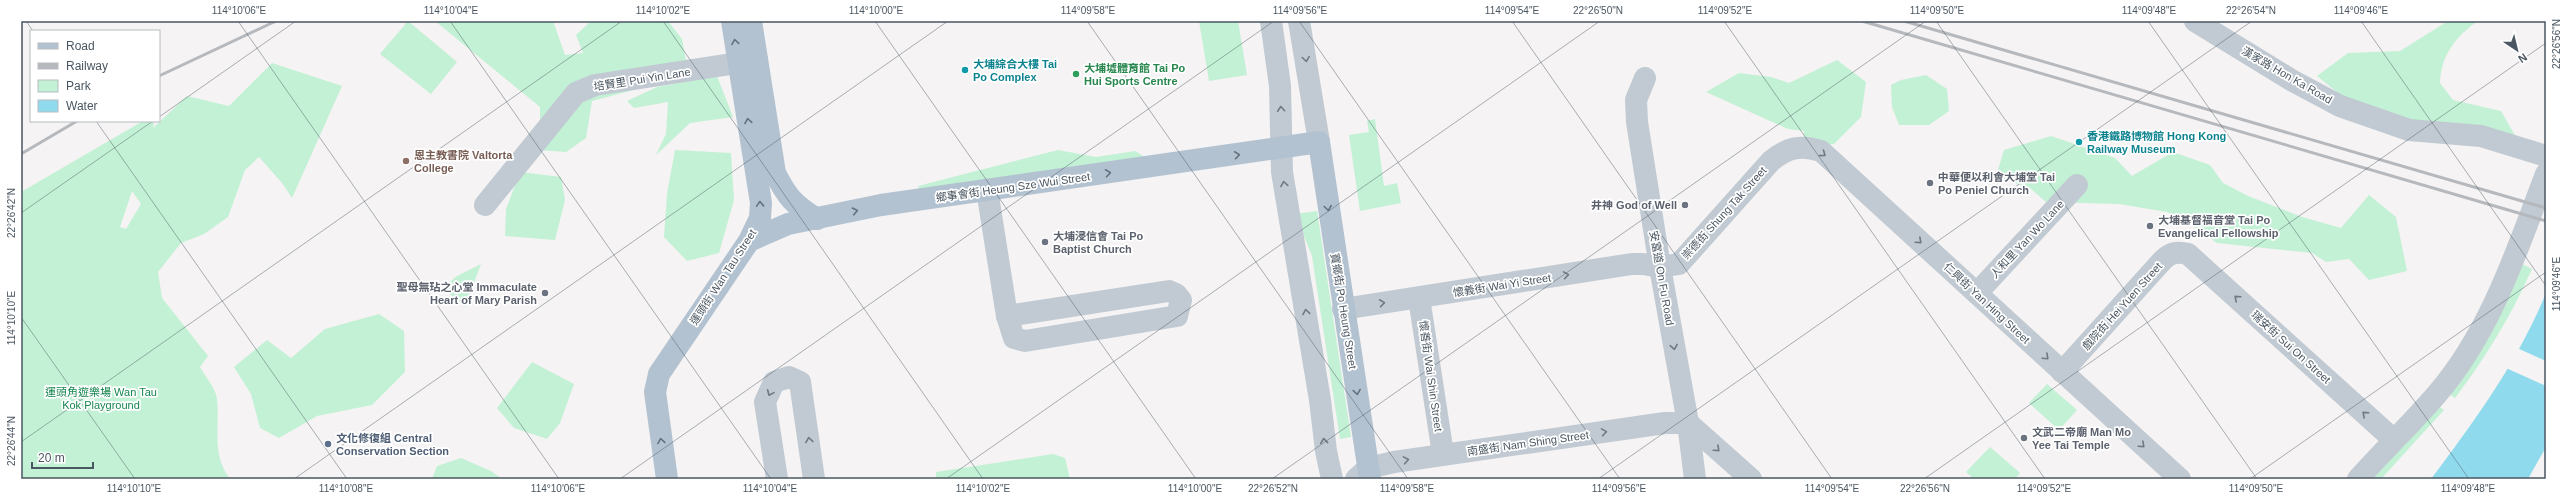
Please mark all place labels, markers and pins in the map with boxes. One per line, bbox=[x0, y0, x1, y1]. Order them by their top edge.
place label: 大埔綜合大樓 Tai Po Complex bbox=[973, 58, 1057, 83]
place label: 大埔墟體育館 Tai Po Hui Sports Centre bbox=[1084, 62, 1186, 87]
marker: 大埔綜合大樓 Tai Po Complex bbox=[960, 65, 970, 75]
marker: 大埔墟體育館 Tai Po Hui Sports Centre bbox=[1071, 69, 1081, 79]
place label: 香港鐵路博物館 Hong Kong Railway Museum bbox=[2087, 130, 2226, 155]
marker: 香港鐵路博物館 Hong Kong Railway Museum bbox=[2074, 137, 2084, 147]
place label: 恩主教書院 Valtorta College bbox=[414, 149, 513, 174]
marker: 恩主教書院 Valtorta College bbox=[401, 156, 411, 166]
place label: 中華便以利會大埔堂 Tai Po Peniel Church bbox=[1938, 171, 2055, 196]
marker: 中華便以利會大埔堂 Tai Po Peniel Church bbox=[1925, 178, 1935, 188]
place label: 井神 God of Well bbox=[1591, 199, 1677, 211]
marker: 井神 God of Well bbox=[1680, 200, 1690, 210]
place label: 大埔基督福音堂 Tai Po Evangelical Fellowship bbox=[2158, 214, 2279, 239]
marker: 大埔基督福音堂 Tai Po Evangelical Fellowship bbox=[2145, 221, 2155, 231]
place label: 大埔浸信會 Tai Po Baptist Church bbox=[1053, 230, 1144, 255]
marker: 大埔浸信會 Tai Po Baptist Church bbox=[1040, 237, 1050, 247]
place label: 聖母無玷之心堂 Immaculate Heart of Mary Parish bbox=[396, 281, 537, 306]
marker: 聖母無玷之心堂 Immaculate Heart of Mary Parish bbox=[540, 288, 550, 298]
place label: 文武二帝廟 Man Mo Yee Tai Temple bbox=[2032, 426, 2131, 451]
place label: 文化修復組 Central Conservation Section bbox=[336, 432, 449, 457]
marker: 文武二帝廟 Man Mo Yee Tai Temple bbox=[2019, 433, 2029, 443]
marker: 文化修復組 Central Conservation Section bbox=[323, 439, 333, 449]

